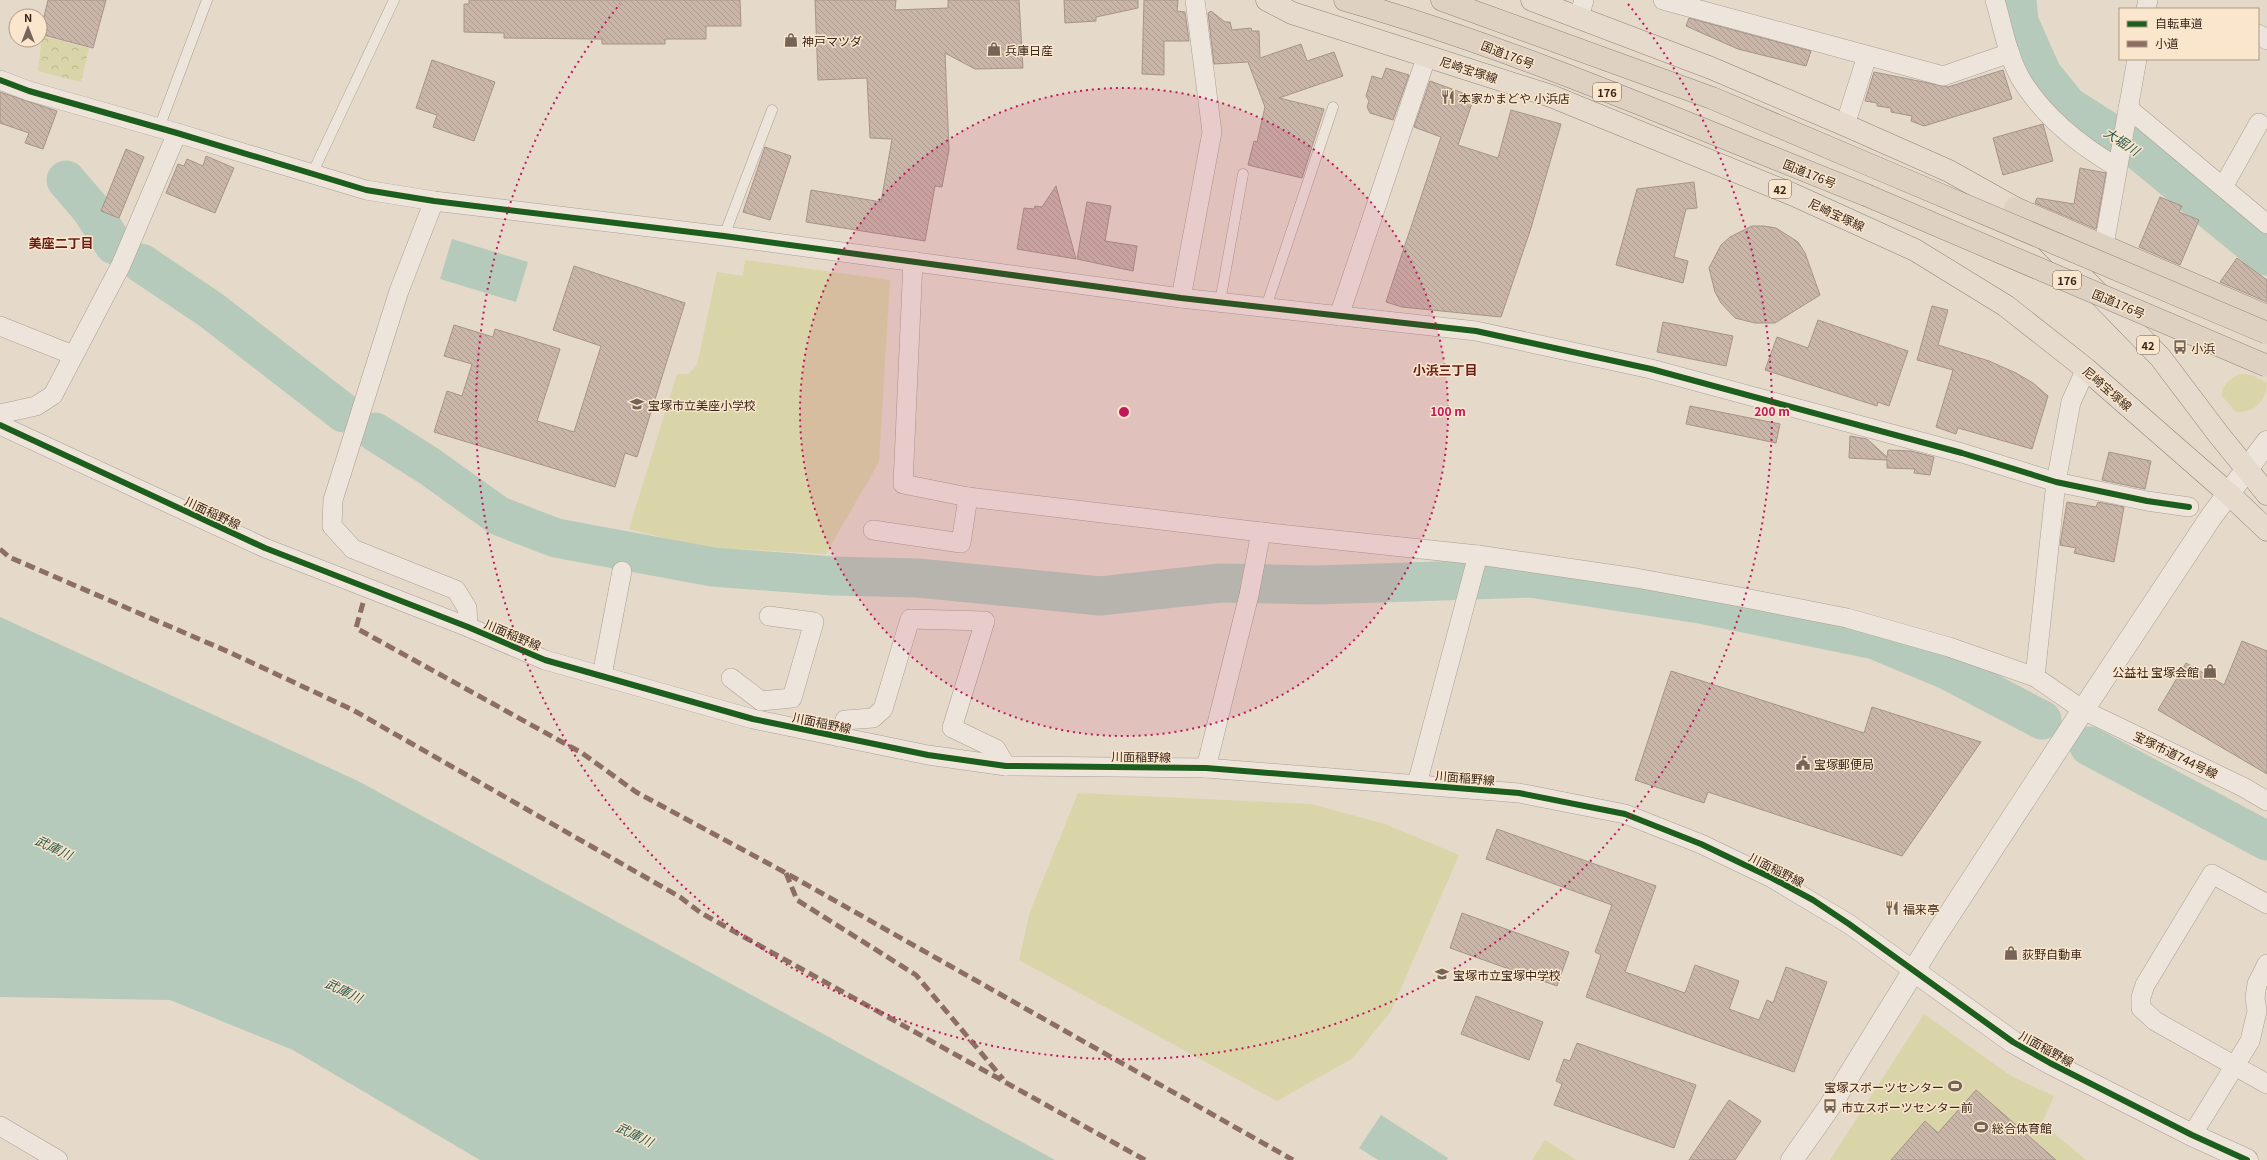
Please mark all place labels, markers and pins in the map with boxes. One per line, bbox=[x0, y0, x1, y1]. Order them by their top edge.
shop icon: 神戸マツダ bbox=[783, 32, 799, 48]
place label: 神戸マツダ bbox=[802, 32, 862, 49]
shop icon: 兵庫日産 bbox=[986, 41, 1002, 57]
place label: 兵庫日産 bbox=[1005, 41, 1053, 58]
restaurant icon: 本家かまどや 小浜店 bbox=[1440, 89, 1456, 105]
place label: 本家かまどや 小浜店 bbox=[1459, 89, 1570, 106]
bus stop icon: 小浜 bbox=[2172, 339, 2188, 355]
place label: 小浜 bbox=[2191, 339, 2215, 356]
school or university icon: 宝塚市立美座小学校 bbox=[629, 396, 645, 412]
place label: 宝塚市立美座小学校 bbox=[648, 396, 756, 413]
centre of rings bbox=[1117, 405, 1131, 419]
place label: 公益社 宝塚会館 bbox=[2112, 663, 2199, 680]
shop icon: 公益社 宝塚会館 bbox=[2202, 663, 2218, 679]
public building icon: 宝塚郵便局 bbox=[1795, 755, 1811, 771]
place label: 宝塚郵便局 bbox=[1814, 755, 1874, 772]
restaurant icon: 福来亭 bbox=[1884, 900, 1900, 916]
place label: 福来亭 bbox=[1903, 900, 1939, 917]
shop icon: 荻野自動車 bbox=[2003, 945, 2019, 961]
place label: 荻野自動車 bbox=[2022, 945, 2082, 962]
school or university icon: 宝塚市立宝塚中学校 bbox=[1434, 966, 1450, 982]
place label: 宝塚市立宝塚中学校 bbox=[1453, 966, 1561, 983]
place label: 宝塚スポーツセンター bbox=[1824, 1078, 1944, 1095]
sports icon: 宝塚スポーツセンター bbox=[1947, 1078, 1963, 1094]
bus stop icon: 市立スポーツセンター前 bbox=[1822, 1098, 1838, 1114]
place label: 市立スポーツセンター前 bbox=[1841, 1098, 1973, 1115]
sports icon: 総合体育館 bbox=[1973, 1119, 1989, 1135]
place label: 総合体育館 bbox=[1992, 1119, 2052, 1136]

